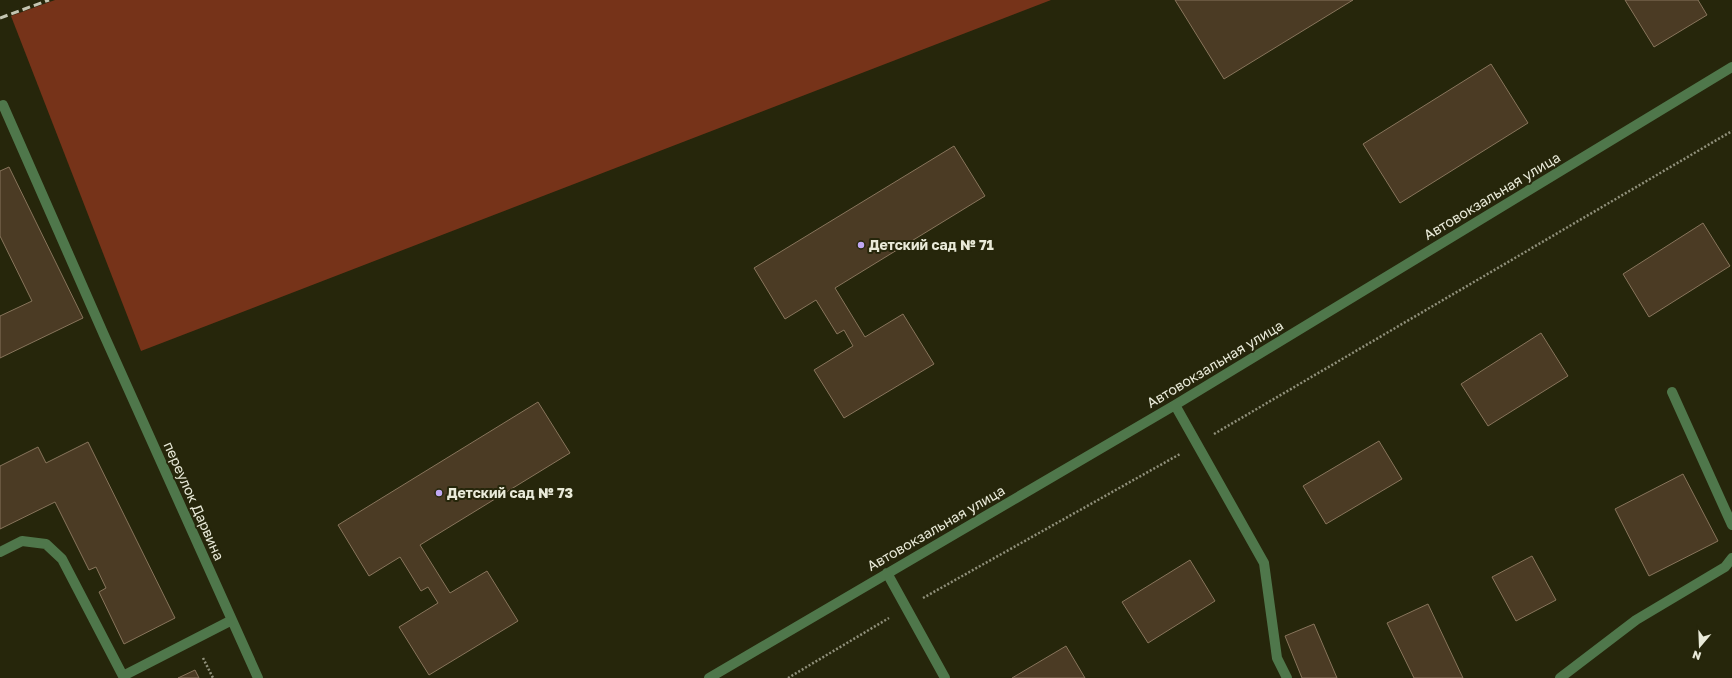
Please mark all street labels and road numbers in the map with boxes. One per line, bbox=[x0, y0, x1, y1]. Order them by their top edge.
street label: Автовокзальная улица bbox=[1420, 148, 1563, 243]
street label: Автовокзальная улица bbox=[1143, 316, 1286, 411]
street label: переулок Дарвина bbox=[161, 439, 228, 563]
street label: Автовокзальная улица bbox=[864, 481, 1008, 574]

